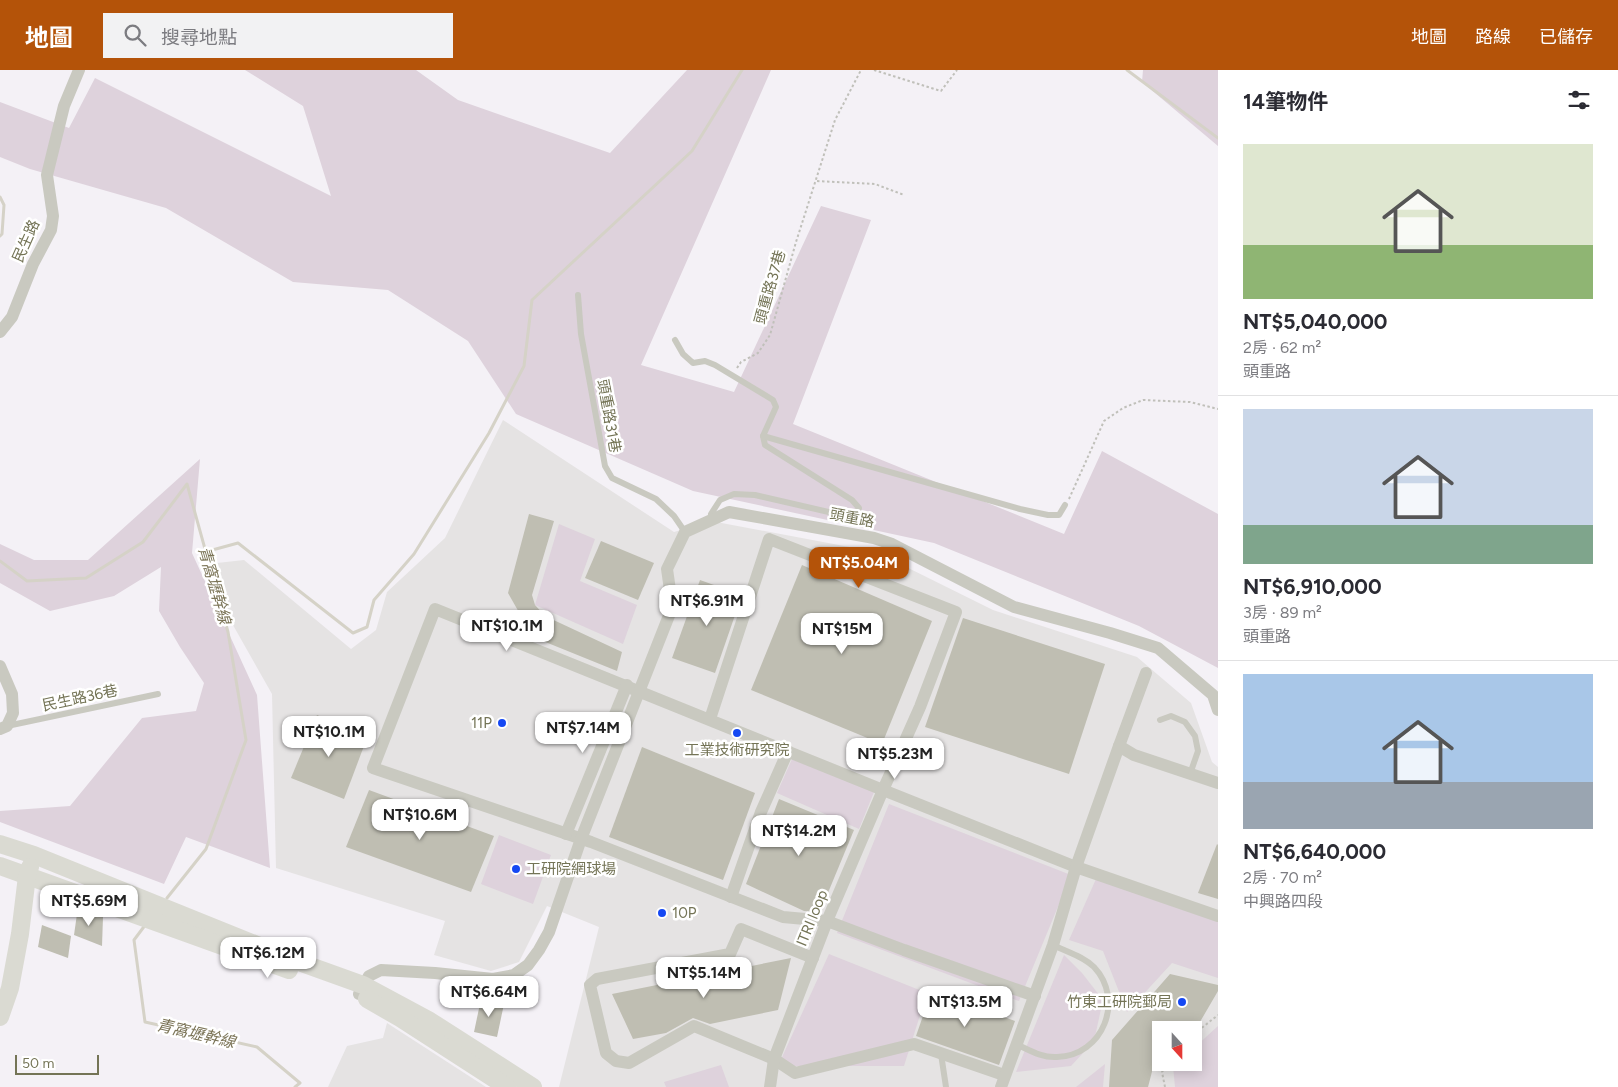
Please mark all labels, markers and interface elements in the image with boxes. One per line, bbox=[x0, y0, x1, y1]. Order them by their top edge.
search box bbox=[103, 13, 453, 58]
icon: search bbox=[121, 21, 149, 49]
text: 地圖 bbox=[25, 23, 73, 52]
text: 搜尋地點 bbox=[161, 26, 237, 49]
text: 地圖 bbox=[1411, 26, 1447, 48]
text: 路線 bbox=[1475, 26, 1511, 48]
text: 已儲存 bbox=[1539, 26, 1593, 48]
icon: filters bbox=[1565, 86, 1593, 114]
text: 14筆物件 bbox=[1243, 89, 1328, 114]
icon: home bbox=[1373, 176, 1463, 266]
street label: 民生路 bbox=[9, 217, 43, 265]
street label: 頭重路37巷 bbox=[751, 248, 789, 326]
text: NT$5,040,000 bbox=[1243, 309, 1387, 334]
text: 2房 · 62 m² bbox=[1243, 338, 1321, 357]
text: 頭重路 bbox=[1243, 362, 1291, 381]
street label: 頭重路31巷 bbox=[594, 378, 624, 454]
icon: home bbox=[1373, 442, 1463, 532]
street label: 頭重路 bbox=[828, 505, 876, 531]
water label: 青窩壢幹線 bbox=[194, 544, 235, 628]
pin: NT$5.04M bbox=[807, 546, 911, 589]
text: NT$5.04M bbox=[820, 553, 898, 572]
text: NT$6,910,000 bbox=[1243, 574, 1382, 599]
pin: NT$6.91M bbox=[655, 584, 759, 627]
text: NT$6.91M bbox=[670, 591, 744, 610]
text: 3房 · 89 m² bbox=[1243, 603, 1322, 622]
pin: NT$10.1M bbox=[455, 610, 559, 652]
pin: NT$15M bbox=[801, 612, 883, 655]
text: NT$10.1M bbox=[471, 616, 543, 635]
text: NT$15M bbox=[812, 619, 872, 638]
text: 頭重路 bbox=[1243, 627, 1291, 646]
street label: 民生路36巷 bbox=[41, 681, 119, 715]
icon: home bbox=[1373, 707, 1463, 797]
pin: NT$7.14M bbox=[531, 712, 635, 754]
place label: 11P bbox=[471, 714, 492, 732]
pin: NT$10.1M bbox=[277, 716, 381, 758]
marker: 11P bbox=[496, 717, 508, 729]
text: NT$7.14M bbox=[546, 718, 620, 737]
text: NT$10.1M bbox=[293, 722, 365, 741]
marker: 工業技術研究院 bbox=[731, 727, 743, 739]
pin: NT$5.23M bbox=[843, 738, 947, 780]
place label: 工業技術研究院 bbox=[684, 741, 790, 759]
text: NT$5.23M bbox=[857, 744, 933, 763]
pin: NT$10.6M bbox=[368, 798, 472, 841]
text: NT$10.6M bbox=[383, 805, 457, 824]
pin: NT$14.2M bbox=[747, 814, 851, 857]
text: NT$14.2M bbox=[762, 821, 836, 840]
text: NT$6,640,000 bbox=[1243, 839, 1386, 864]
place label: 工研院網球場 bbox=[526, 860, 616, 878]
marker: 工研院網球場 bbox=[510, 863, 522, 875]
text: 2房 · 70 m² bbox=[1243, 868, 1322, 887]
pin: NT$5.69M bbox=[37, 884, 141, 927]
street label: ITRI loop bbox=[793, 887, 831, 949]
text: NT$5.69M bbox=[51, 891, 127, 910]
text: 中興路四段 bbox=[1243, 892, 1323, 911]
place label: 10P bbox=[672, 904, 697, 922]
marker: 10P bbox=[656, 907, 668, 919]
pin: NT$6.12M bbox=[216, 936, 320, 979]
text: NT$6.12M bbox=[231, 943, 305, 962]
pin: NT$5.14M bbox=[652, 956, 756, 999]
text: NT$5.14M bbox=[667, 963, 741, 982]
pin: NT$6.64M bbox=[437, 976, 541, 1018]
text: NT$6.64M bbox=[451, 982, 527, 1001]
pin: NT$13.5M bbox=[913, 986, 1017, 1028]
text: NT$13.5M bbox=[928, 992, 1002, 1011]
place label: 竹東工研院郵局 bbox=[1067, 993, 1172, 1011]
marker: 竹東工研院郵局 bbox=[1176, 996, 1188, 1008]
water label: 青窩壢幹線 bbox=[155, 1015, 239, 1052]
north arrow bbox=[1152, 1021, 1202, 1071]
map controls bbox=[1152, 1021, 1202, 1071]
scale bar bbox=[15, 1052, 99, 1075]
text: 50 m bbox=[22, 1055, 54, 1072]

